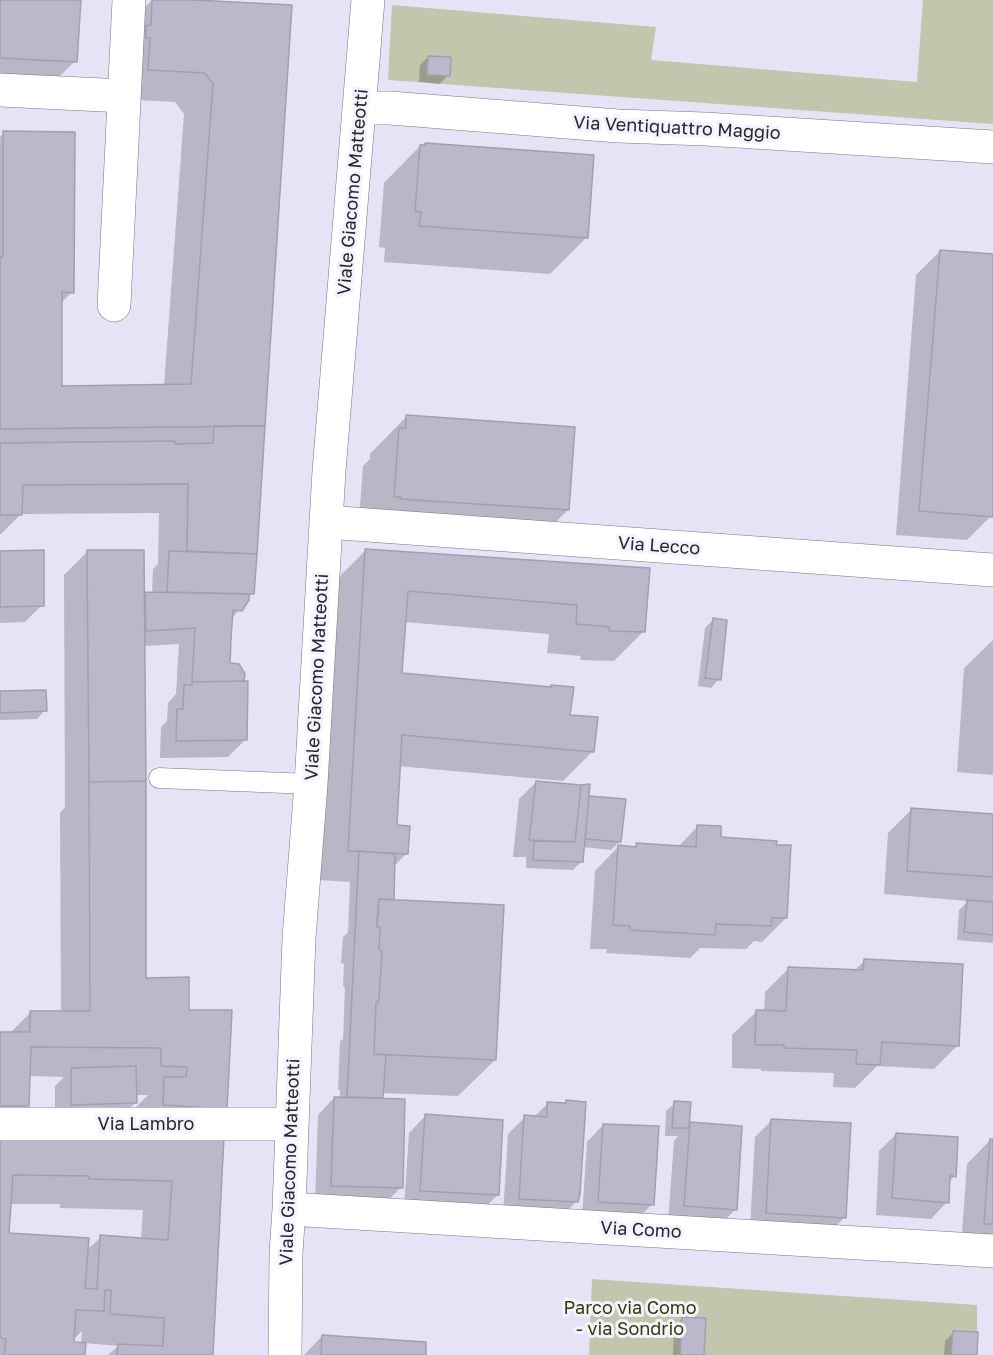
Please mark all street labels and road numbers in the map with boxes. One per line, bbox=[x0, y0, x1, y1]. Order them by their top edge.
street label: Viale Giacomo Matteotti bbox=[333, 88, 373, 296]
street label: Via Ventiquattro Maggio bbox=[573, 112, 781, 144]
street label: Via Lecco bbox=[617, 532, 701, 560]
street label: Viale Giacomo Matteotti bbox=[301, 573, 333, 781]
street label: Viale Giacomo Matteotti bbox=[276, 1058, 304, 1266]
street label: Via Lambro bbox=[98, 1113, 194, 1135]
street label: Via Como bbox=[600, 1217, 682, 1243]

